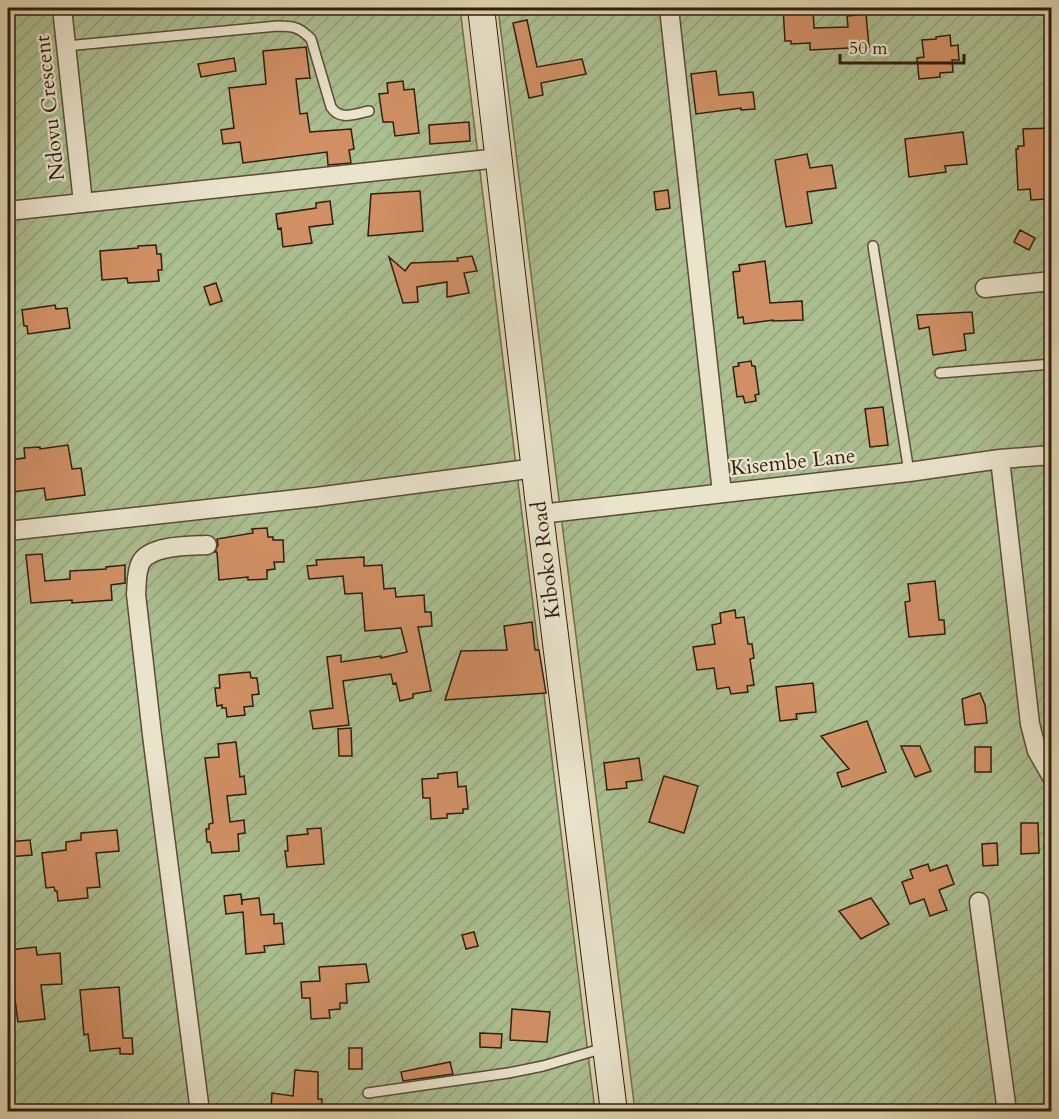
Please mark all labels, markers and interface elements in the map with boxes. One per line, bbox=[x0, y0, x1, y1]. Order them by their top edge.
scale bar bbox=[840, 27, 964, 65]
street label: Ndovu Crescent bbox=[28, 33, 72, 182]
text: 50 m bbox=[849, 36, 888, 61]
street label: Kisembe Lane bbox=[729, 441, 857, 483]
street label: Kiboko Road bbox=[524, 499, 568, 621]

